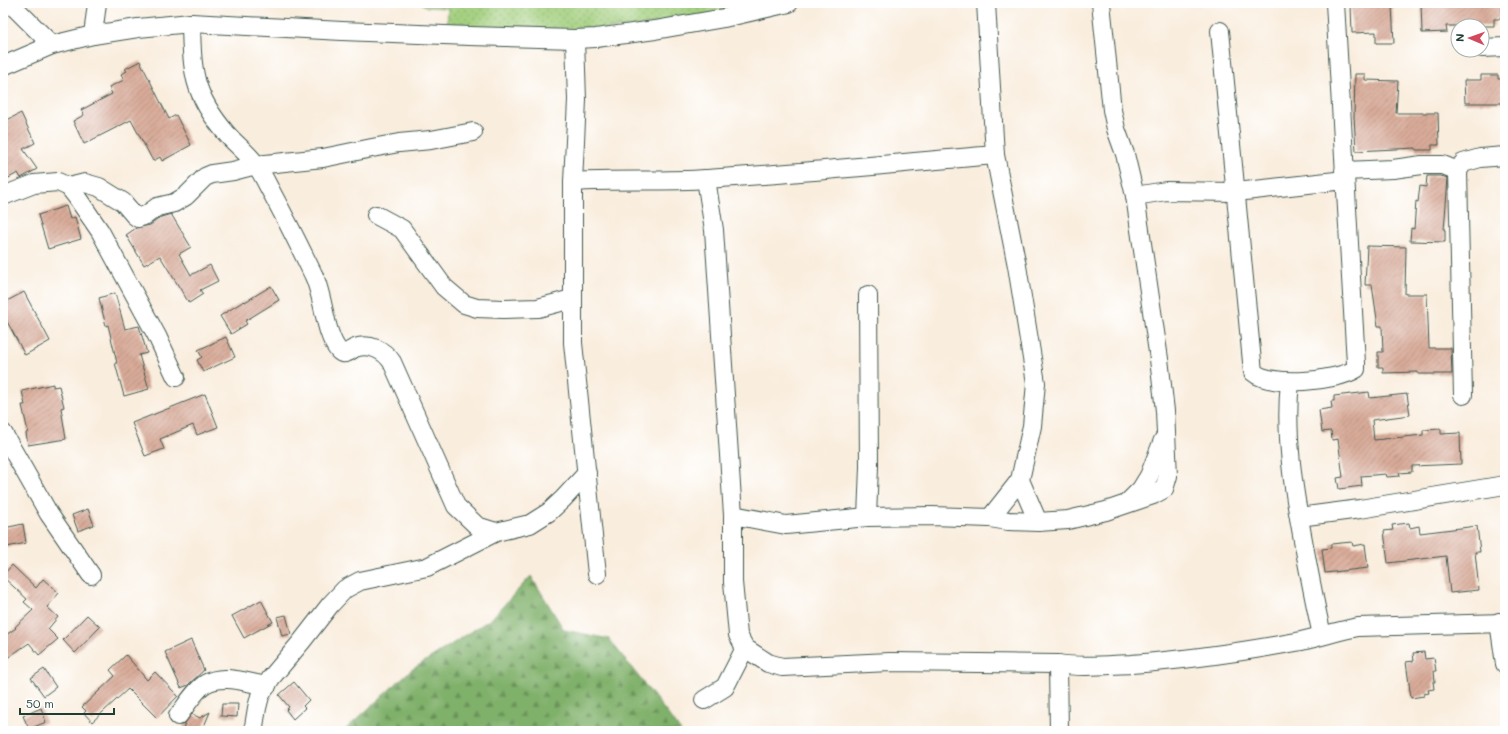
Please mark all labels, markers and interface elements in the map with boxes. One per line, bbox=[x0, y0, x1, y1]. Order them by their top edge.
north arrow bbox=[1450, 18, 1490, 58]
text: N bbox=[1452, 33, 1467, 42]
scale bar bbox=[20, 690, 114, 716]
text: 50 m bbox=[26, 695, 54, 711]

